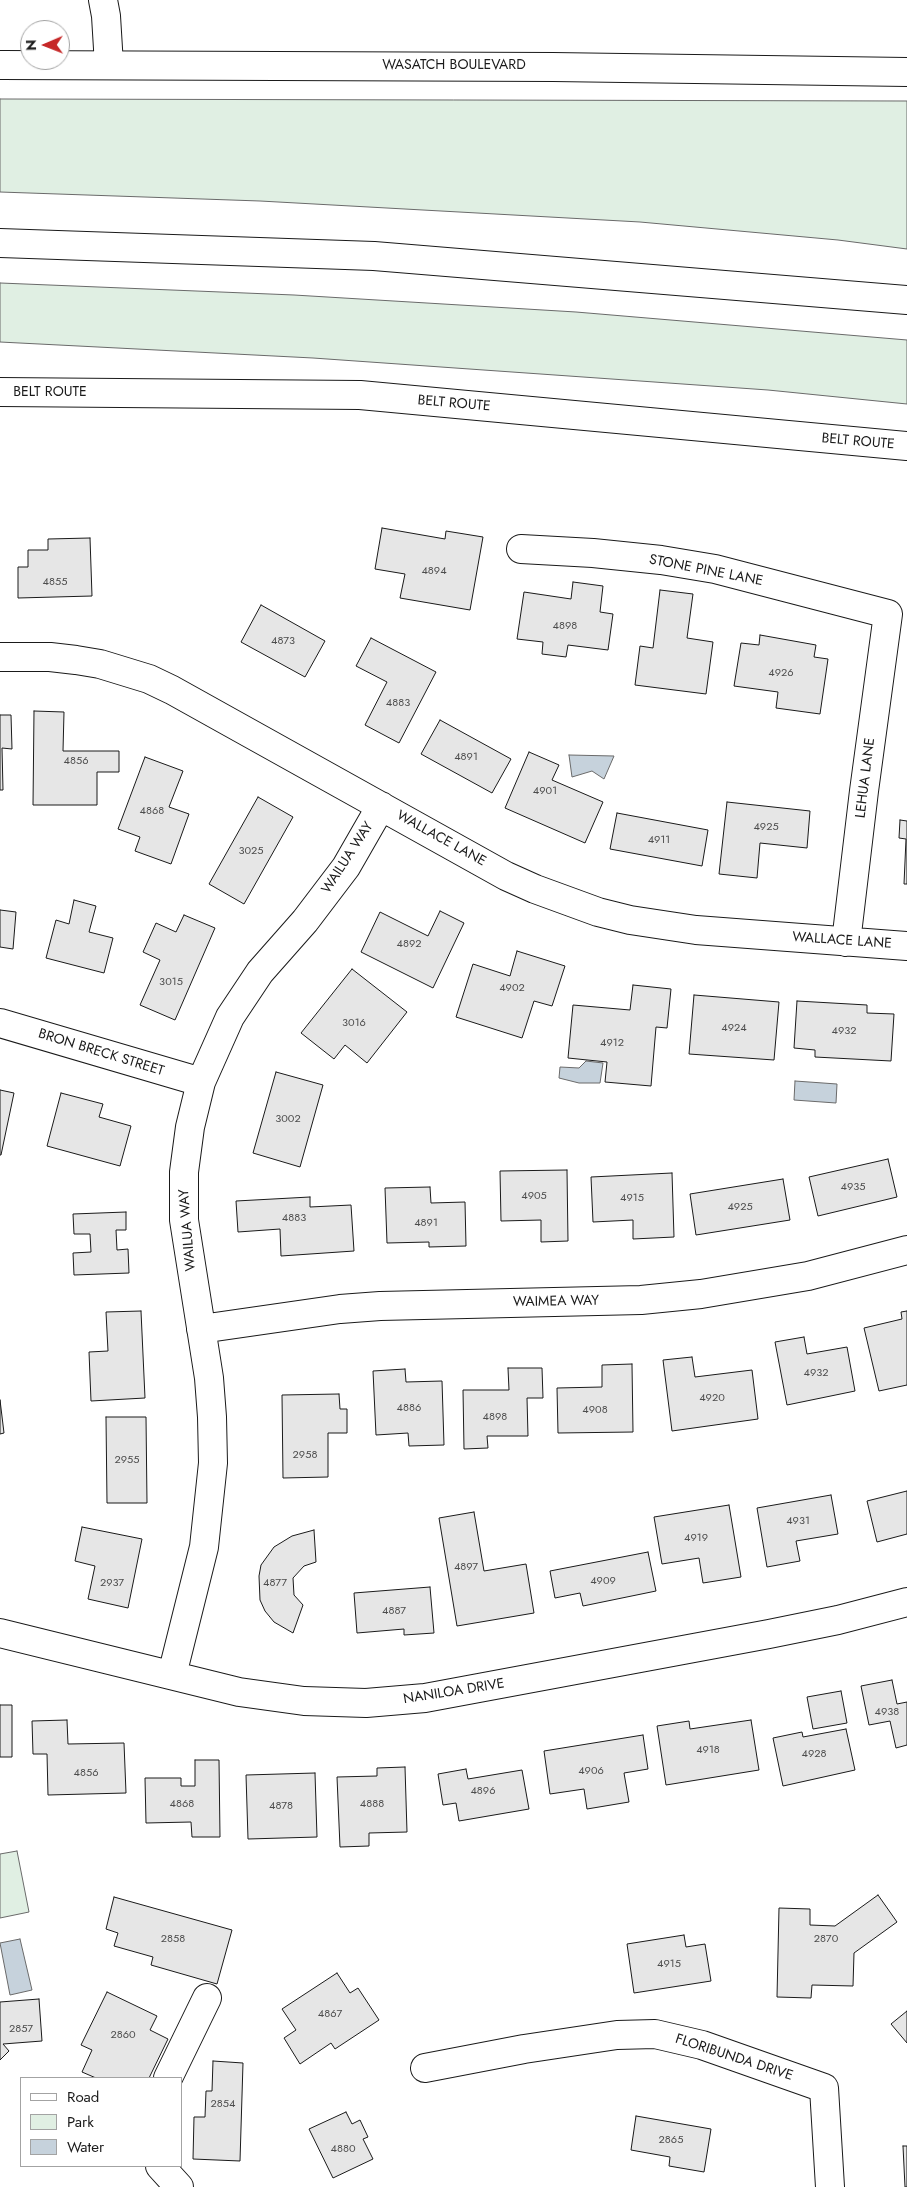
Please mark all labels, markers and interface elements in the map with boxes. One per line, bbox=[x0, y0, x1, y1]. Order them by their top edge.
north arrow bbox=[20, 20, 70, 70]
text: N bbox=[21, 40, 41, 51]
street label: WASATCH BOULEVARD bbox=[382, 58, 526, 74]
street label: BELT ROUTE bbox=[13, 385, 87, 401]
street label: BELT ROUTE bbox=[417, 392, 491, 416]
street label: BELT ROUTE bbox=[821, 430, 895, 454]
street label: STONE PINE LANE bbox=[648, 552, 764, 590]
house number: 4894 bbox=[421, 564, 447, 578]
house number: 4855 bbox=[43, 575, 67, 589]
house number: 4898 bbox=[553, 619, 577, 633]
house number: 4873 bbox=[271, 634, 295, 648]
house number: 4926 bbox=[768, 666, 794, 680]
house number: 4883 bbox=[386, 696, 410, 710]
street label: LEHUA LANE bbox=[853, 737, 879, 819]
house number: 4891 bbox=[454, 750, 478, 764]
house number: 4856 bbox=[64, 754, 88, 768]
house number: 4901 bbox=[533, 784, 557, 798]
house number: 4868 bbox=[140, 804, 164, 818]
street label: WALLACE LANE bbox=[393, 808, 489, 870]
street label: WAILUA WAY bbox=[319, 819, 377, 897]
house number: 4925 bbox=[753, 820, 779, 834]
house number: 4911 bbox=[648, 833, 670, 847]
house number: 3025 bbox=[238, 844, 264, 858]
street label: WALLACE LANE bbox=[792, 929, 892, 953]
house number: 4892 bbox=[396, 937, 422, 951]
house number: 3015 bbox=[159, 975, 183, 989]
house number: 4902 bbox=[499, 981, 525, 995]
house number: 3016 bbox=[342, 1016, 366, 1030]
house number: 4924 bbox=[721, 1021, 747, 1035]
house number: 4932 bbox=[831, 1024, 857, 1038]
street label: BRON BRECK STREET bbox=[36, 1026, 166, 1080]
house number: 4912 bbox=[600, 1036, 624, 1050]
house number: 3002 bbox=[275, 1112, 301, 1126]
house number: 4935 bbox=[841, 1180, 865, 1194]
street label: WAILUA WAY bbox=[176, 1188, 200, 1272]
house number: 4905 bbox=[521, 1189, 547, 1203]
house number: 4915 bbox=[620, 1191, 644, 1205]
house number: 4925 bbox=[727, 1200, 753, 1214]
house number: 4883 bbox=[282, 1211, 306, 1225]
house number: 4891 bbox=[414, 1216, 438, 1230]
street label: WAIMEA WAY bbox=[513, 1293, 599, 1311]
house number: 4932 bbox=[803, 1366, 829, 1380]
house number: 4920 bbox=[699, 1391, 725, 1405]
house number: 4886 bbox=[397, 1401, 421, 1415]
house number: 4908 bbox=[582, 1403, 608, 1417]
house number: 4898 bbox=[483, 1410, 507, 1424]
house number: 2958 bbox=[293, 1448, 317, 1462]
house number: 2955 bbox=[114, 1453, 140, 1467]
house number: 4931 bbox=[786, 1514, 810, 1528]
house number: 4919 bbox=[684, 1531, 708, 1545]
house number: 4897 bbox=[454, 1560, 478, 1574]
house number: 4909 bbox=[590, 1574, 616, 1588]
house number: 2937 bbox=[100, 1576, 124, 1590]
house number: 4877 bbox=[263, 1576, 287, 1590]
house number: 4887 bbox=[382, 1604, 406, 1618]
street label: NANILOA DRIVE bbox=[402, 1676, 506, 1708]
house number: 4938 bbox=[875, 1705, 899, 1719]
house number: 4918 bbox=[696, 1743, 720, 1757]
house number: 4928 bbox=[801, 1747, 827, 1761]
house number: 4906 bbox=[578, 1764, 604, 1778]
house number: 4856 bbox=[74, 1766, 98, 1780]
house number: 4896 bbox=[470, 1784, 496, 1798]
house number: 4868 bbox=[170, 1797, 194, 1811]
house number: 4888 bbox=[360, 1797, 384, 1811]
house number: 4878 bbox=[269, 1799, 293, 1813]
house number: 2858 bbox=[161, 1932, 185, 1946]
house number: 2870 bbox=[814, 1932, 838, 1946]
house number: 4915 bbox=[657, 1957, 681, 1971]
house number: 4867 bbox=[318, 2007, 342, 2021]
house number: 2857 bbox=[9, 2022, 33, 2036]
house number: 2860 bbox=[110, 2028, 136, 2042]
street label: FLORIBUNDA DRIVE bbox=[673, 2031, 795, 2085]
legend bbox=[20, 2077, 182, 2167]
text: Road bbox=[67, 2086, 99, 2108]
house number: 2854 bbox=[211, 2097, 235, 2111]
text: Park bbox=[67, 2111, 94, 2133]
house number: 2865 bbox=[659, 2133, 683, 2147]
text: Water bbox=[67, 2136, 104, 2158]
house number: 4880 bbox=[330, 2142, 356, 2156]

